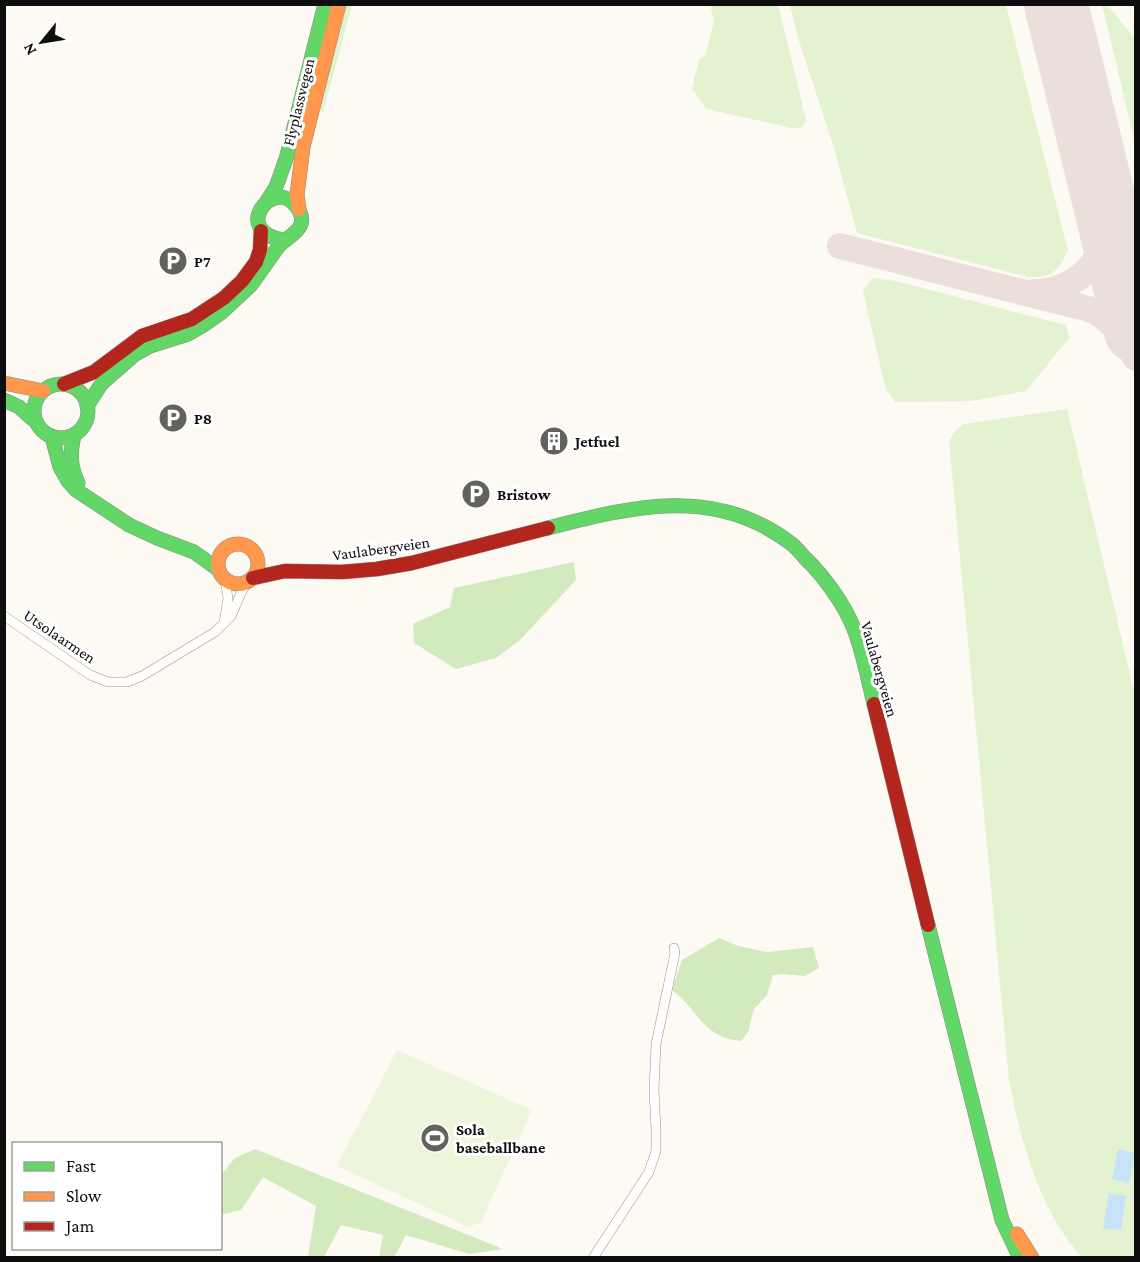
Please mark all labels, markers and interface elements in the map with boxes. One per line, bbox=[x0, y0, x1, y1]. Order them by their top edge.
north arrow bbox=[12, 12, 72, 72]
text: N bbox=[19, 40, 40, 58]
street label: Flyplassvegen bbox=[279, 56, 319, 148]
parking icon: P7 bbox=[157, 245, 189, 277]
place label: P7 bbox=[194, 253, 211, 270]
parking icon: P8 bbox=[157, 402, 189, 434]
place label: P8 bbox=[194, 410, 212, 427]
building icon: Jetfuel bbox=[538, 425, 570, 457]
place label: Jetfuel bbox=[573, 433, 620, 450]
parking icon: Bristow bbox=[460, 478, 492, 510]
place label: Bristow bbox=[497, 486, 551, 503]
street label: Vaulabergveien bbox=[331, 533, 432, 565]
street label: Utsolaarmen bbox=[21, 606, 99, 667]
street label: Vaulabergveien bbox=[857, 620, 901, 719]
place label: Sola baseballbane bbox=[455, 1121, 546, 1156]
sports icon: Sola baseballbane bbox=[419, 1122, 451, 1154]
legend bbox=[12, 1142, 222, 1250]
text: Fast bbox=[66, 1156, 97, 1176]
text: Slow bbox=[66, 1186, 102, 1206]
text: Jam bbox=[64, 1216, 95, 1236]

